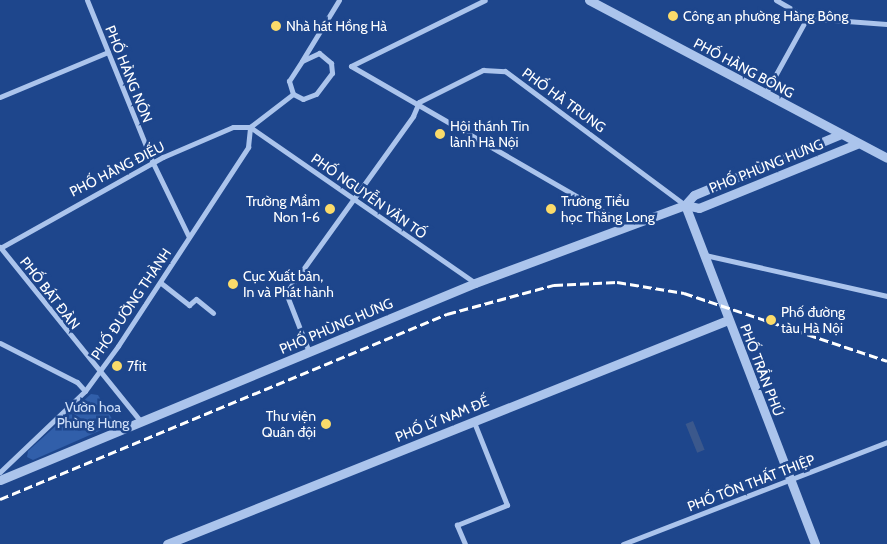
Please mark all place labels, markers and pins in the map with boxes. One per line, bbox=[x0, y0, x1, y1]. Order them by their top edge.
place label: Công an phường Hàng Bông bbox=[683, 8, 848, 24]
marker: Công an phường Hàng Bông bbox=[667, 10, 679, 22]
place label: Nhà hát Hồng Hà bbox=[286, 18, 387, 34]
marker: Nhà hát Hồng Hà bbox=[270, 20, 282, 32]
place label: Hội thánh Tin lành Hà Nội bbox=[450, 118, 529, 150]
marker: Hội thánh Tin lành Hà Nội bbox=[434, 128, 446, 140]
place label: Trường Mầm Non 1-6 bbox=[246, 193, 320, 226]
place label: Trường Tiểu học Thăng Long bbox=[561, 193, 655, 226]
marker: Trường Mầm Non 1-6 bbox=[324, 203, 336, 215]
marker: Trường Tiểu học Thăng Long bbox=[545, 203, 557, 215]
place label: Cục Xuất bản, In và Phát hành bbox=[243, 268, 334, 300]
marker: Cục Xuất bản, In và Phát hành bbox=[227, 278, 239, 290]
place label: Phố đường tàu Hà Nội bbox=[781, 304, 845, 336]
marker: Phố đường tàu Hà Nội bbox=[765, 314, 777, 326]
place label: 7fit bbox=[127, 358, 146, 374]
marker: 7fit bbox=[111, 360, 123, 372]
place label: Thư viện Quân đội bbox=[262, 408, 316, 441]
marker: Thư viện Quân đội bbox=[320, 418, 332, 430]

